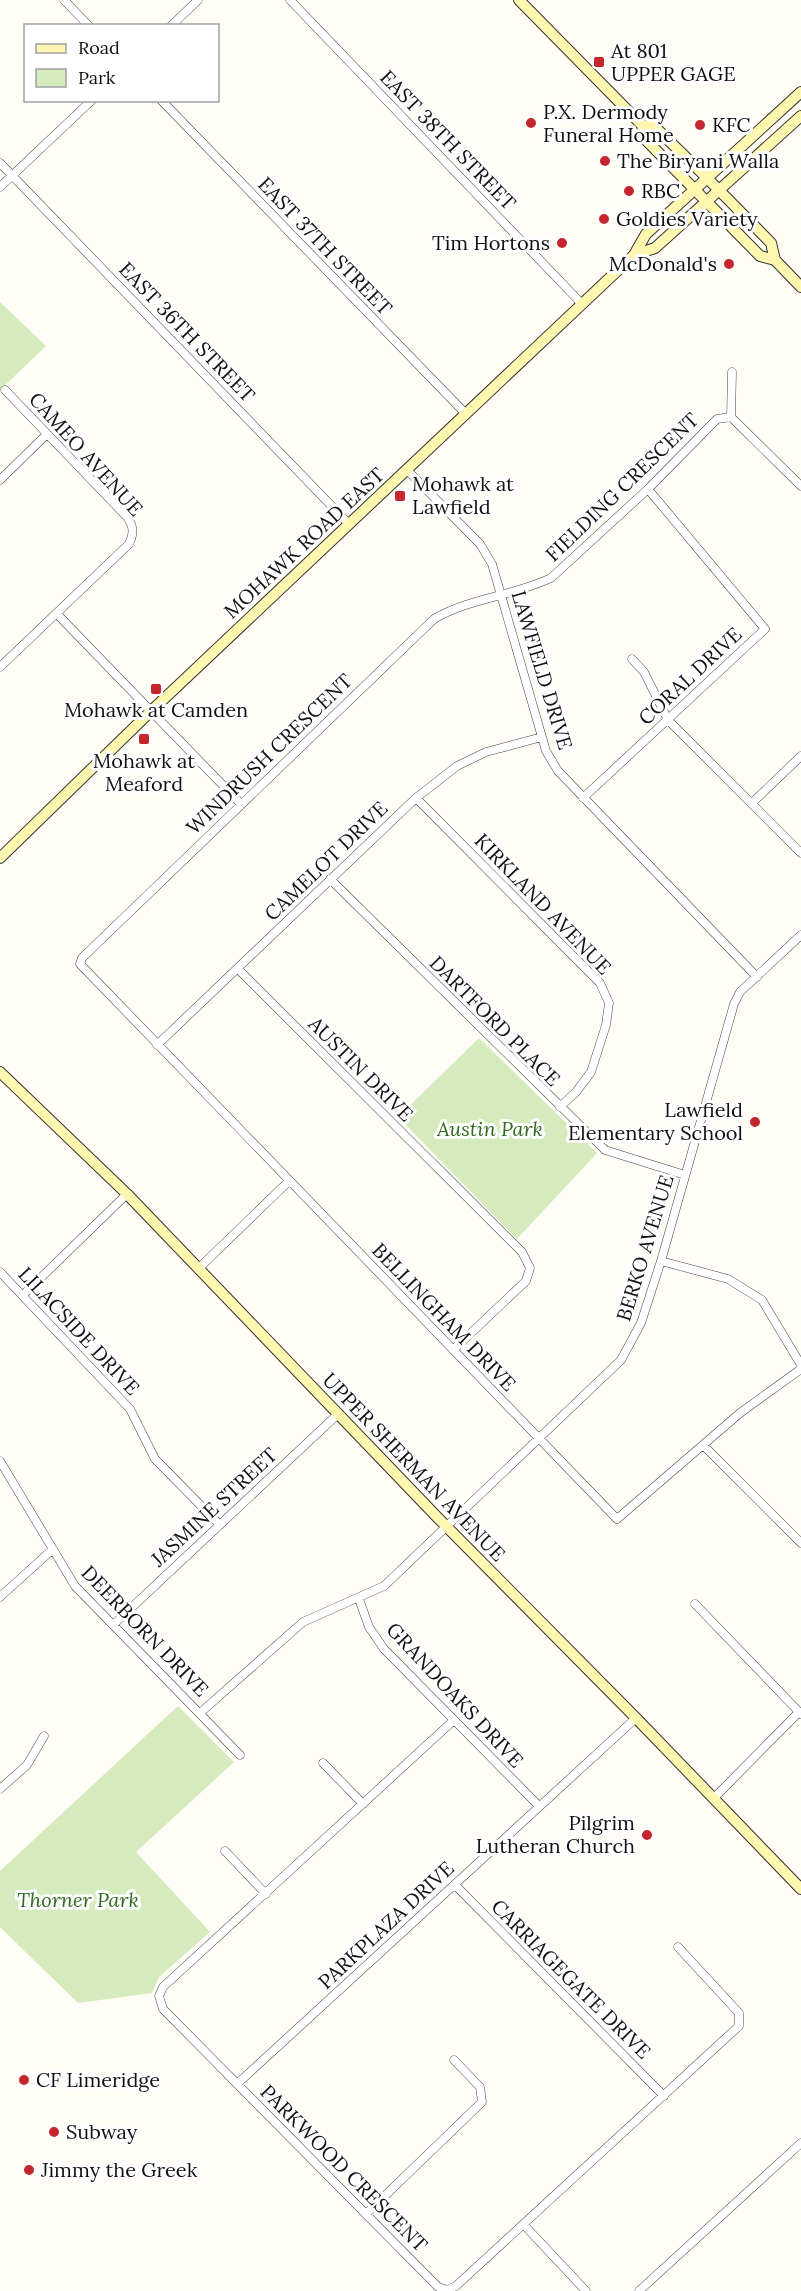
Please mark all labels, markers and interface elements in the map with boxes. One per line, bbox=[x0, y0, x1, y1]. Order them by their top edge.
legend bbox=[24, 24, 219, 102]
text: Road bbox=[78, 36, 120, 59]
place label: At 801 UPPER GAGE bbox=[610, 38, 736, 86]
marker: At 801 UPPER GAGE bbox=[592, 55, 606, 69]
street label: EAST 38TH STREET bbox=[375, 65, 522, 215]
text: Park bbox=[78, 66, 116, 89]
place label: P.X. Dermody Funeral Home bbox=[543, 99, 674, 147]
place label: KFC bbox=[712, 112, 750, 137]
marker: P.X. Dermody Funeral Home bbox=[524, 116, 538, 130]
marker: KFC bbox=[693, 118, 707, 132]
place label: The Biryani Walla bbox=[617, 148, 779, 173]
marker: The Biryani Walla bbox=[598, 154, 612, 168]
street label: EAST 37TH STREET bbox=[253, 171, 398, 320]
place label: RBC bbox=[641, 178, 680, 203]
marker: RBC bbox=[622, 184, 636, 198]
place label: Goldies Variety bbox=[616, 206, 758, 231]
marker: Goldies Variety bbox=[597, 212, 611, 226]
place label: Tim Hortons bbox=[432, 230, 550, 255]
marker: Tim Hortons bbox=[555, 236, 569, 250]
place label: McDonald's bbox=[609, 251, 717, 276]
street label: EAST 36TH STREET bbox=[114, 256, 261, 407]
marker: McDonald's bbox=[722, 257, 736, 271]
street label: CAMEO AVENUE bbox=[24, 387, 149, 521]
street label: FIELDING CRESCENT bbox=[540, 407, 704, 566]
street label: MOHAWK ROAD EAST bbox=[218, 462, 389, 623]
place label: Mohawk at Lawfield bbox=[412, 471, 514, 519]
marker: Mohawk at Lawfield bbox=[393, 489, 407, 503]
street label: LAWFIELD DRIVE bbox=[506, 587, 579, 752]
street label: CORAL DRIVE bbox=[633, 621, 746, 730]
street label: WINDRUSH CRESCENT bbox=[180, 668, 357, 839]
marker: Mohawk at Camden bbox=[149, 682, 163, 696]
place label: Mohawk at Camden bbox=[64, 697, 248, 722]
marker: Mohawk at Meaford bbox=[137, 732, 151, 746]
place label: Mohawk at Meaford bbox=[93, 748, 195, 796]
street label: CAMELOT DRIVE bbox=[259, 796, 392, 926]
street label: KIRKLAND AVENUE bbox=[470, 828, 617, 979]
street label: DARTFORD PLACE bbox=[425, 950, 566, 1091]
street label: AUSTIN DRIVE bbox=[303, 1010, 419, 1126]
place label: Lawfield Elementary School bbox=[568, 1097, 743, 1145]
marker: Lawfield Elementary School bbox=[748, 1115, 762, 1129]
park label: Austin Park bbox=[436, 1116, 543, 1141]
street label: BERKO AVENUE bbox=[610, 1172, 679, 1324]
street label: BELLINGHAM DRIVE bbox=[367, 1237, 521, 1396]
street label: LILACSIDE DRIVE bbox=[13, 1261, 145, 1400]
street label: UPPER SHERMAN AVENUE bbox=[318, 1367, 511, 1566]
street label: JASMINE STREET bbox=[145, 1442, 282, 1572]
street label: DEERBORN DRIVE bbox=[76, 1560, 214, 1701]
street label: GRANDOAKS DRIVE bbox=[382, 1617, 529, 1772]
place label: Pilgrim Lutheran Church bbox=[476, 1810, 635, 1858]
marker: Pilgrim Lutheran Church bbox=[640, 1828, 654, 1842]
street label: PARKPLAZA DRIVE bbox=[313, 1855, 459, 1994]
park label: Thorner Park bbox=[17, 1887, 139, 1912]
street label: CARRIAGEGATE DRIVE bbox=[486, 1894, 656, 2064]
place label: CF Limeridge bbox=[36, 2067, 160, 2092]
marker: CF Limeridge bbox=[17, 2073, 31, 2087]
street label: PARKWOOD CRESCENT bbox=[256, 2079, 433, 2257]
place label: Subway bbox=[66, 2119, 138, 2144]
marker: Subway bbox=[47, 2125, 61, 2139]
place label: Jimmy the Greek bbox=[40, 2157, 198, 2182]
marker: Jimmy the Greek bbox=[22, 2163, 36, 2177]

